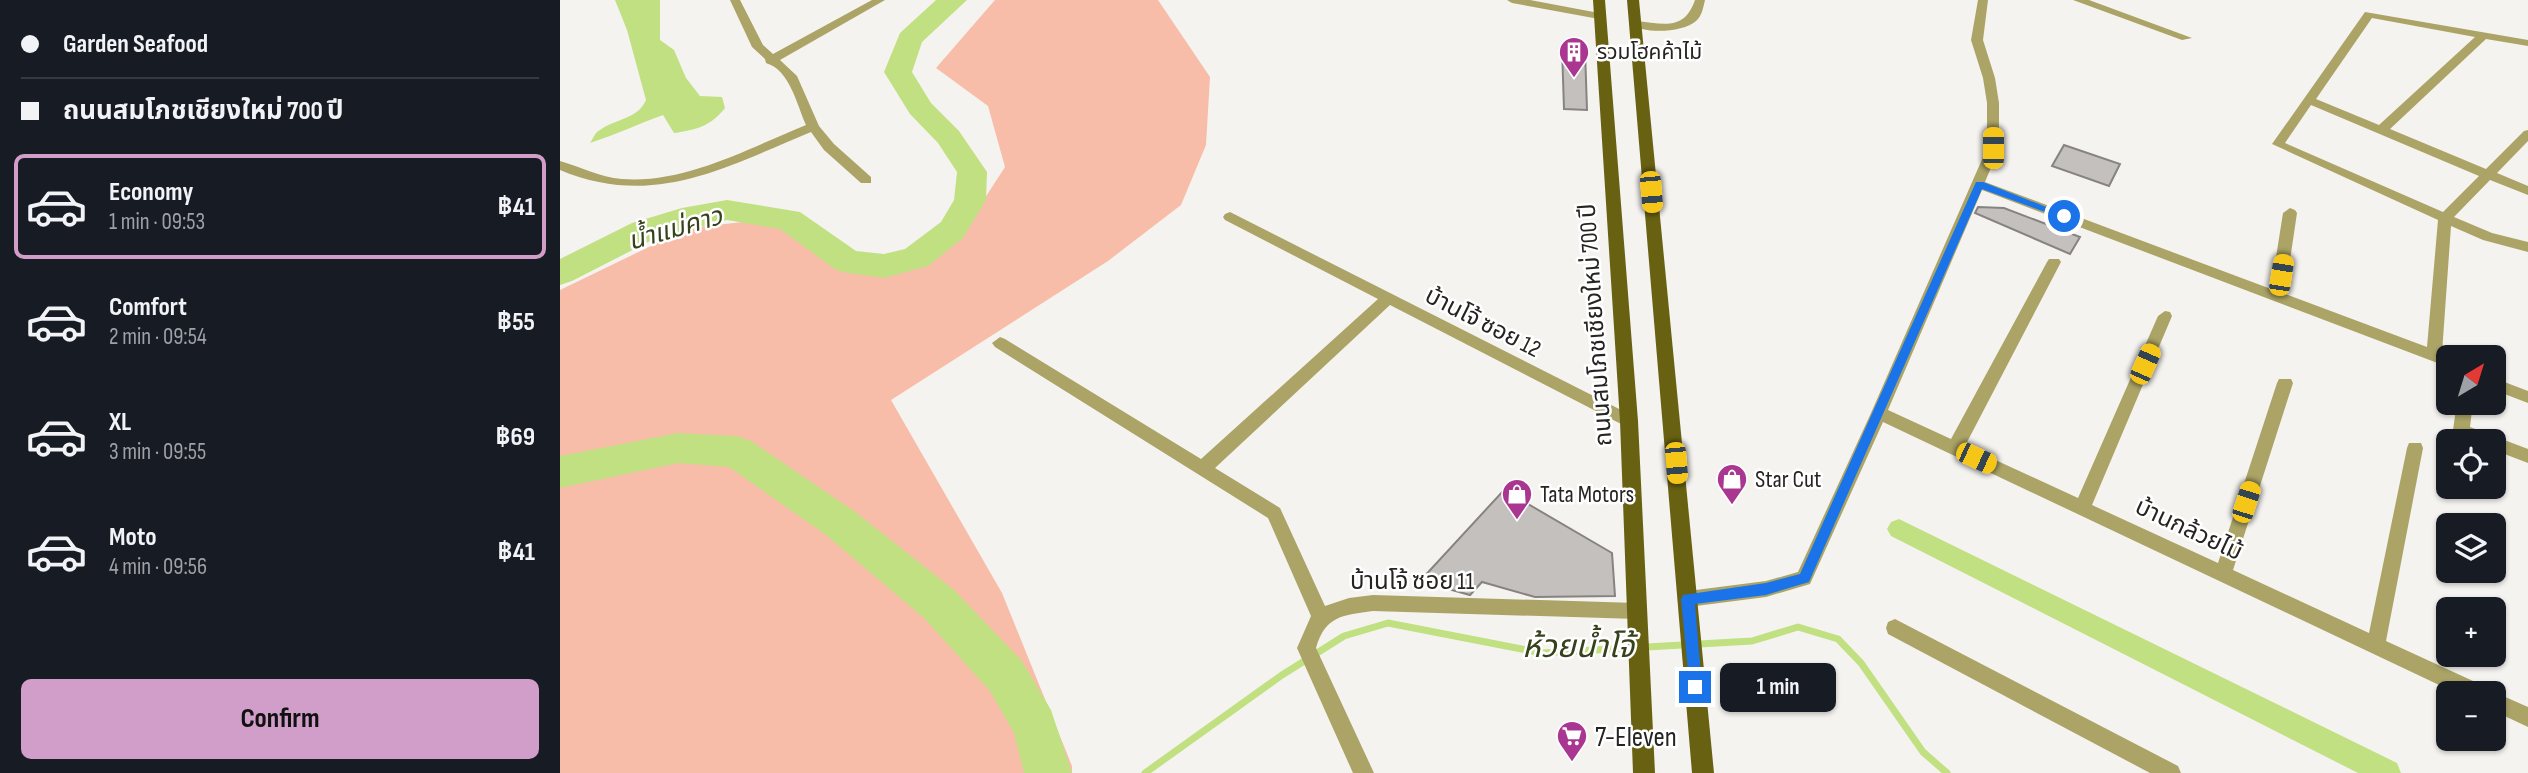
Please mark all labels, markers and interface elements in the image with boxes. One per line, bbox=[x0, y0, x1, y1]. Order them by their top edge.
text: Garden Seafood bbox=[63, 29, 208, 60]
building icon: รวมโฮคค้าไม้ bbox=[1557, 35, 1591, 79]
place label: รวมโฮคค้าไม้ bbox=[1597, 40, 1702, 65]
text: ถนนสมโภชเชียงใหม่ 700 ปี bbox=[63, 96, 344, 127]
car bbox=[1983, 127, 2004, 169]
car bbox=[1639, 170, 1664, 214]
icon: car bbox=[25, 175, 88, 238]
text: Economy bbox=[109, 177, 193, 208]
text: ฿41 bbox=[498, 192, 535, 223]
water label: น้ำแม่คาว bbox=[624, 197, 727, 258]
route start bbox=[2048, 200, 2080, 232]
street label: ถนนสมโภชเชียงใหม่ 700 ปี bbox=[1573, 203, 1618, 447]
text: 1 min · 09:53 bbox=[109, 208, 205, 236]
car bbox=[2268, 253, 2295, 297]
street label: บ้านโจ้ ซอย 12 bbox=[1420, 281, 1545, 364]
icon: car bbox=[25, 290, 88, 353]
text: Comfort bbox=[109, 292, 187, 323]
text: ฿55 bbox=[497, 307, 535, 338]
text: 2 min · 09:54 bbox=[109, 323, 207, 351]
car bbox=[2127, 341, 2164, 387]
north arrow bbox=[2436, 345, 2506, 415]
map controls bbox=[2436, 345, 2506, 751]
icon: car bbox=[25, 405, 88, 468]
text: XL bbox=[109, 407, 131, 438]
text: ฿69 bbox=[495, 422, 535, 453]
button: locate bbox=[2436, 429, 2506, 499]
text: 3 min · 09:55 bbox=[109, 438, 206, 466]
car bbox=[1953, 440, 2000, 476]
car bbox=[1664, 441, 1689, 485]
shop icon: Star Cut bbox=[1715, 462, 1749, 506]
place label: Star Cut bbox=[1755, 465, 1821, 494]
shop icon: Tata Motors bbox=[1500, 477, 1534, 521]
car bbox=[2230, 479, 2263, 525]
place label: Tata Motors bbox=[1540, 480, 1634, 509]
street label: บ้านกล้วยไม้ bbox=[2130, 492, 2247, 567]
button: layers bbox=[2436, 513, 2506, 583]
icon: car bbox=[25, 520, 88, 583]
text: Moto bbox=[109, 522, 157, 553]
text: ฿41 bbox=[498, 537, 535, 568]
text: 4 min · 09:56 bbox=[109, 553, 207, 581]
street label: บ้านโจ้ ซอย 11 bbox=[1350, 567, 1475, 596]
button: + bbox=[2436, 597, 2506, 667]
water label: ห้วยน้ำโจ้ bbox=[1522, 624, 1638, 667]
callout: 1 min bbox=[1720, 662, 1835, 712]
route end bbox=[1679, 671, 1711, 703]
text: 1 min bbox=[1757, 673, 1799, 701]
button: Confirm bbox=[21, 679, 539, 759]
button: − bbox=[2436, 681, 2506, 751]
supermarket icon: 7-Eleven bbox=[1555, 719, 1589, 763]
place label: 7-Eleven bbox=[1595, 721, 1677, 754]

